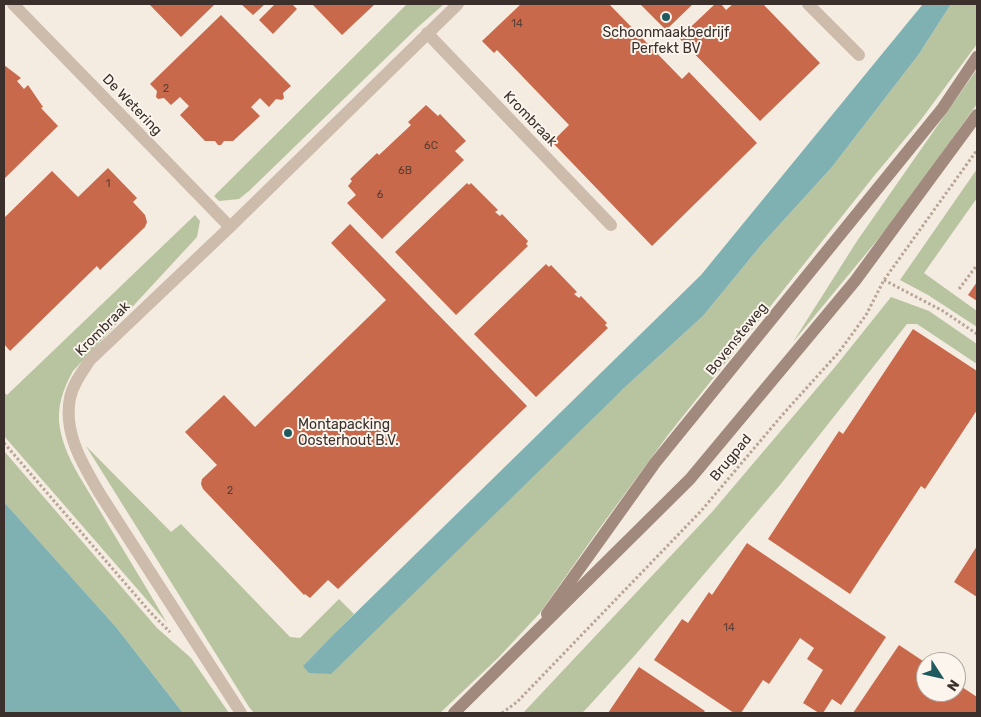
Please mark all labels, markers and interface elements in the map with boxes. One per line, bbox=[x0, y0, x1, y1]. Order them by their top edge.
marker: Schoonmaakbedrijf Perfekt BV bbox=[660, 11, 672, 23]
house number: 14 bbox=[511, 17, 523, 31]
place label: Schoonmaakbedrijf Perfekt BV bbox=[603, 25, 729, 58]
street label: De Wetering bbox=[99, 71, 165, 139]
house number: 2 bbox=[163, 82, 169, 96]
street label: Krombraak bbox=[500, 88, 560, 150]
house number: 6C bbox=[424, 139, 438, 153]
house number: 6B bbox=[398, 164, 412, 178]
house number: 1 bbox=[106, 177, 110, 191]
house number: 6 bbox=[377, 188, 383, 202]
street label: Krombraak bbox=[72, 298, 134, 360]
street label: Bovensteweg bbox=[703, 299, 771, 379]
place label: Montapacking Oosterhout B.V. bbox=[298, 417, 399, 450]
marker: Montapacking Oosterhout B.V. bbox=[282, 427, 294, 439]
street label: Brugpad bbox=[707, 431, 755, 485]
house number: 2 bbox=[227, 484, 233, 498]
house number: 14 bbox=[723, 621, 735, 635]
north arrow bbox=[916, 652, 966, 702]
text: N bbox=[943, 676, 963, 694]

